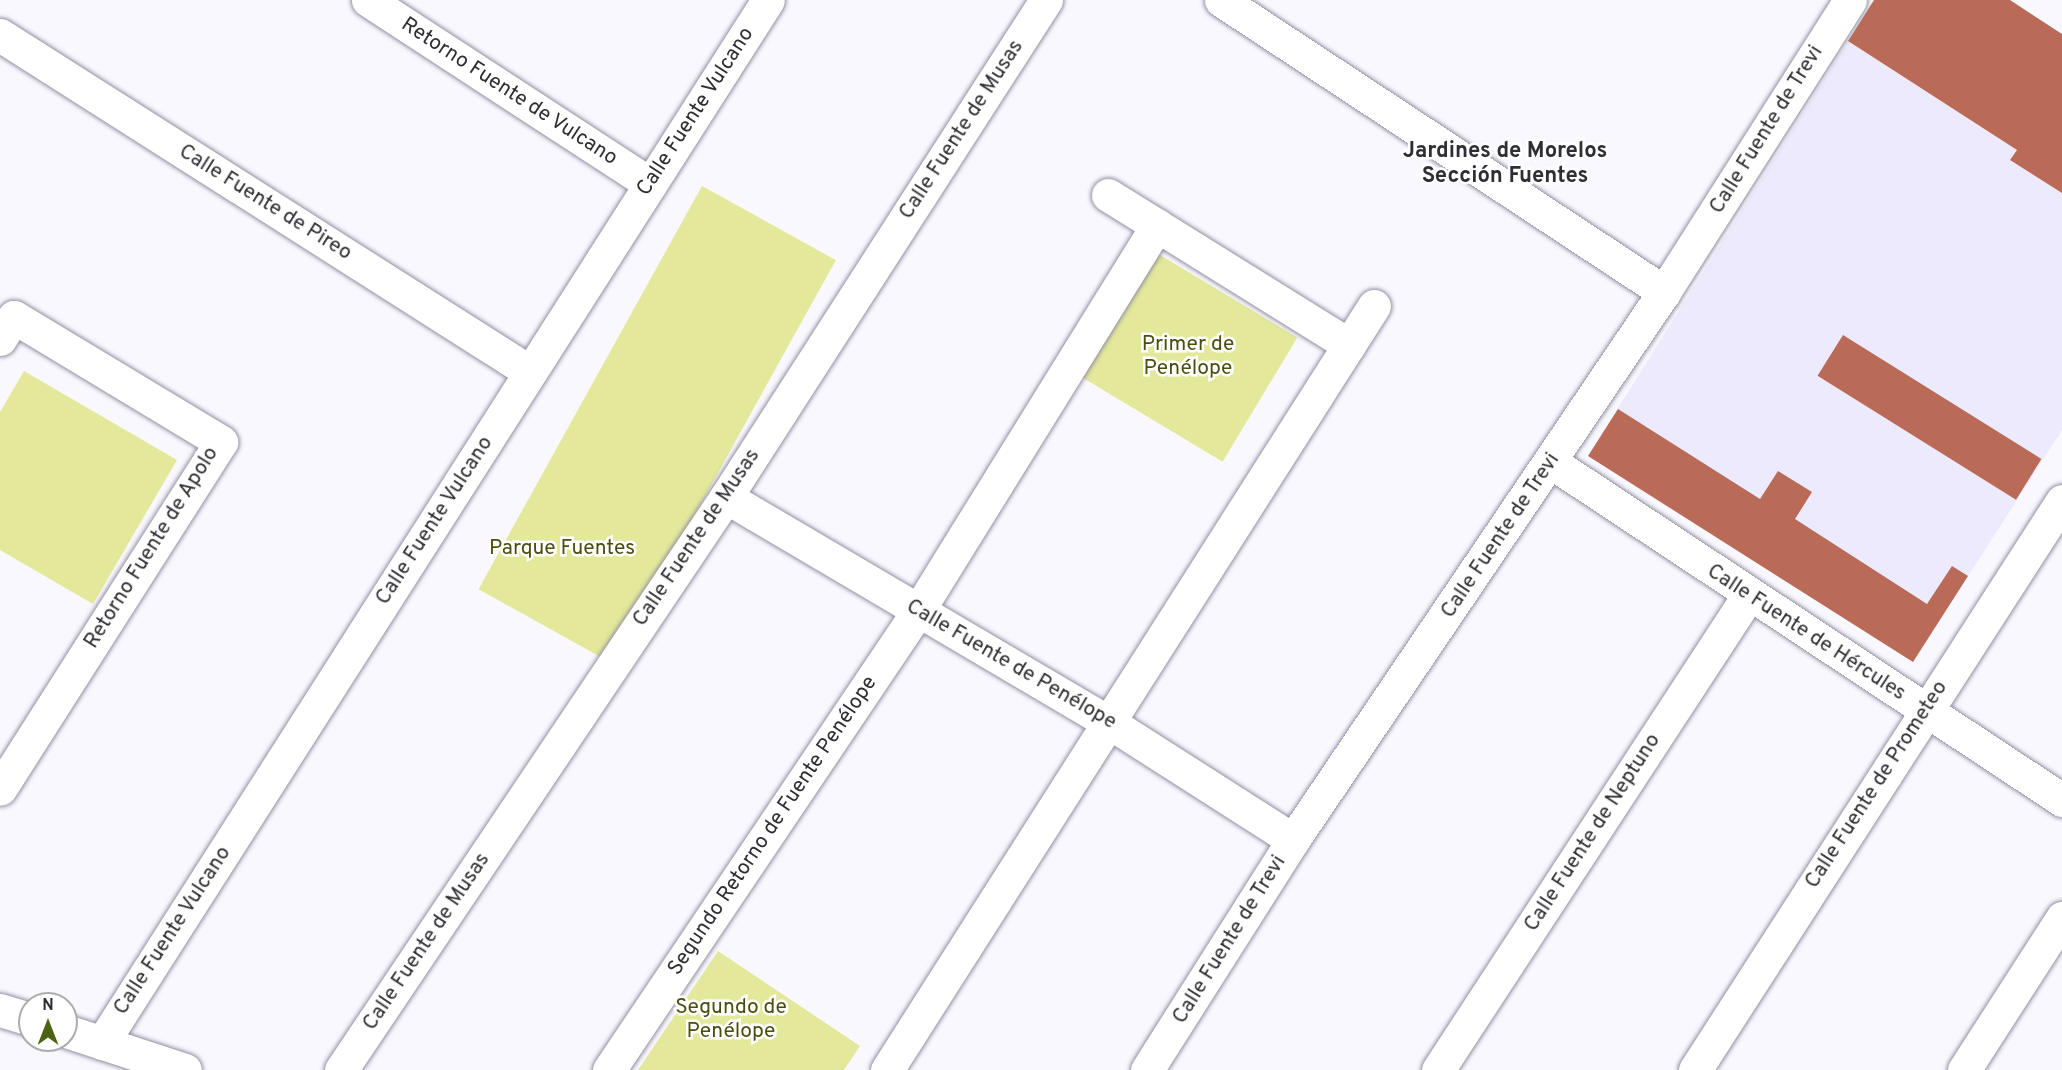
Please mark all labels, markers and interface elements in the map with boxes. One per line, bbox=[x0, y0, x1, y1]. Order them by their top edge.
street label: Retorno Fuente de Vulcano bbox=[396, 12, 622, 172]
street label: Calle Fuente Vulcano bbox=[632, 23, 760, 201]
street label: Calle Fuente de Musas bbox=[895, 36, 1029, 224]
street label: Calle Fuente de Trevi bbox=[1705, 41, 1829, 219]
district label: Jardines de Morelos Sección Fuentes bbox=[1403, 138, 1607, 190]
street label: Calle Fuente de Pireo bbox=[174, 140, 356, 266]
park label: Primer de Penélope bbox=[1142, 332, 1234, 382]
street label: Calle Fuente Vulcano bbox=[371, 432, 499, 610]
street label: Retorno Fuente de Apolo bbox=[79, 442, 225, 654]
street label: Calle Fuente de Musas bbox=[628, 444, 766, 632]
street label: Calle Fuente de Trevi bbox=[1436, 448, 1566, 624]
park label: Parque Fuentes bbox=[489, 536, 635, 562]
street label: Calle Fuente de Hércules bbox=[1702, 559, 1910, 707]
street label: Calle Fuente de Penélope bbox=[901, 594, 1121, 736]
street label: Segundo Retorno de Fuente Penélope bbox=[663, 672, 883, 980]
street label: Calle Fuente de Prometeo bbox=[1800, 676, 1954, 894]
street label: Calle Fuente de Neptuno bbox=[1520, 729, 1666, 937]
street label: Calle Fuente Vulcano bbox=[109, 842, 237, 1020]
street label: Calle Fuente de Musas bbox=[358, 848, 496, 1036]
street label: Calle Fuente de Trevi bbox=[1168, 851, 1292, 1029]
north arrow bbox=[18, 992, 78, 1052]
park label: Segundo de Penélope bbox=[675, 995, 787, 1045]
text: N bbox=[42, 996, 54, 1016]

